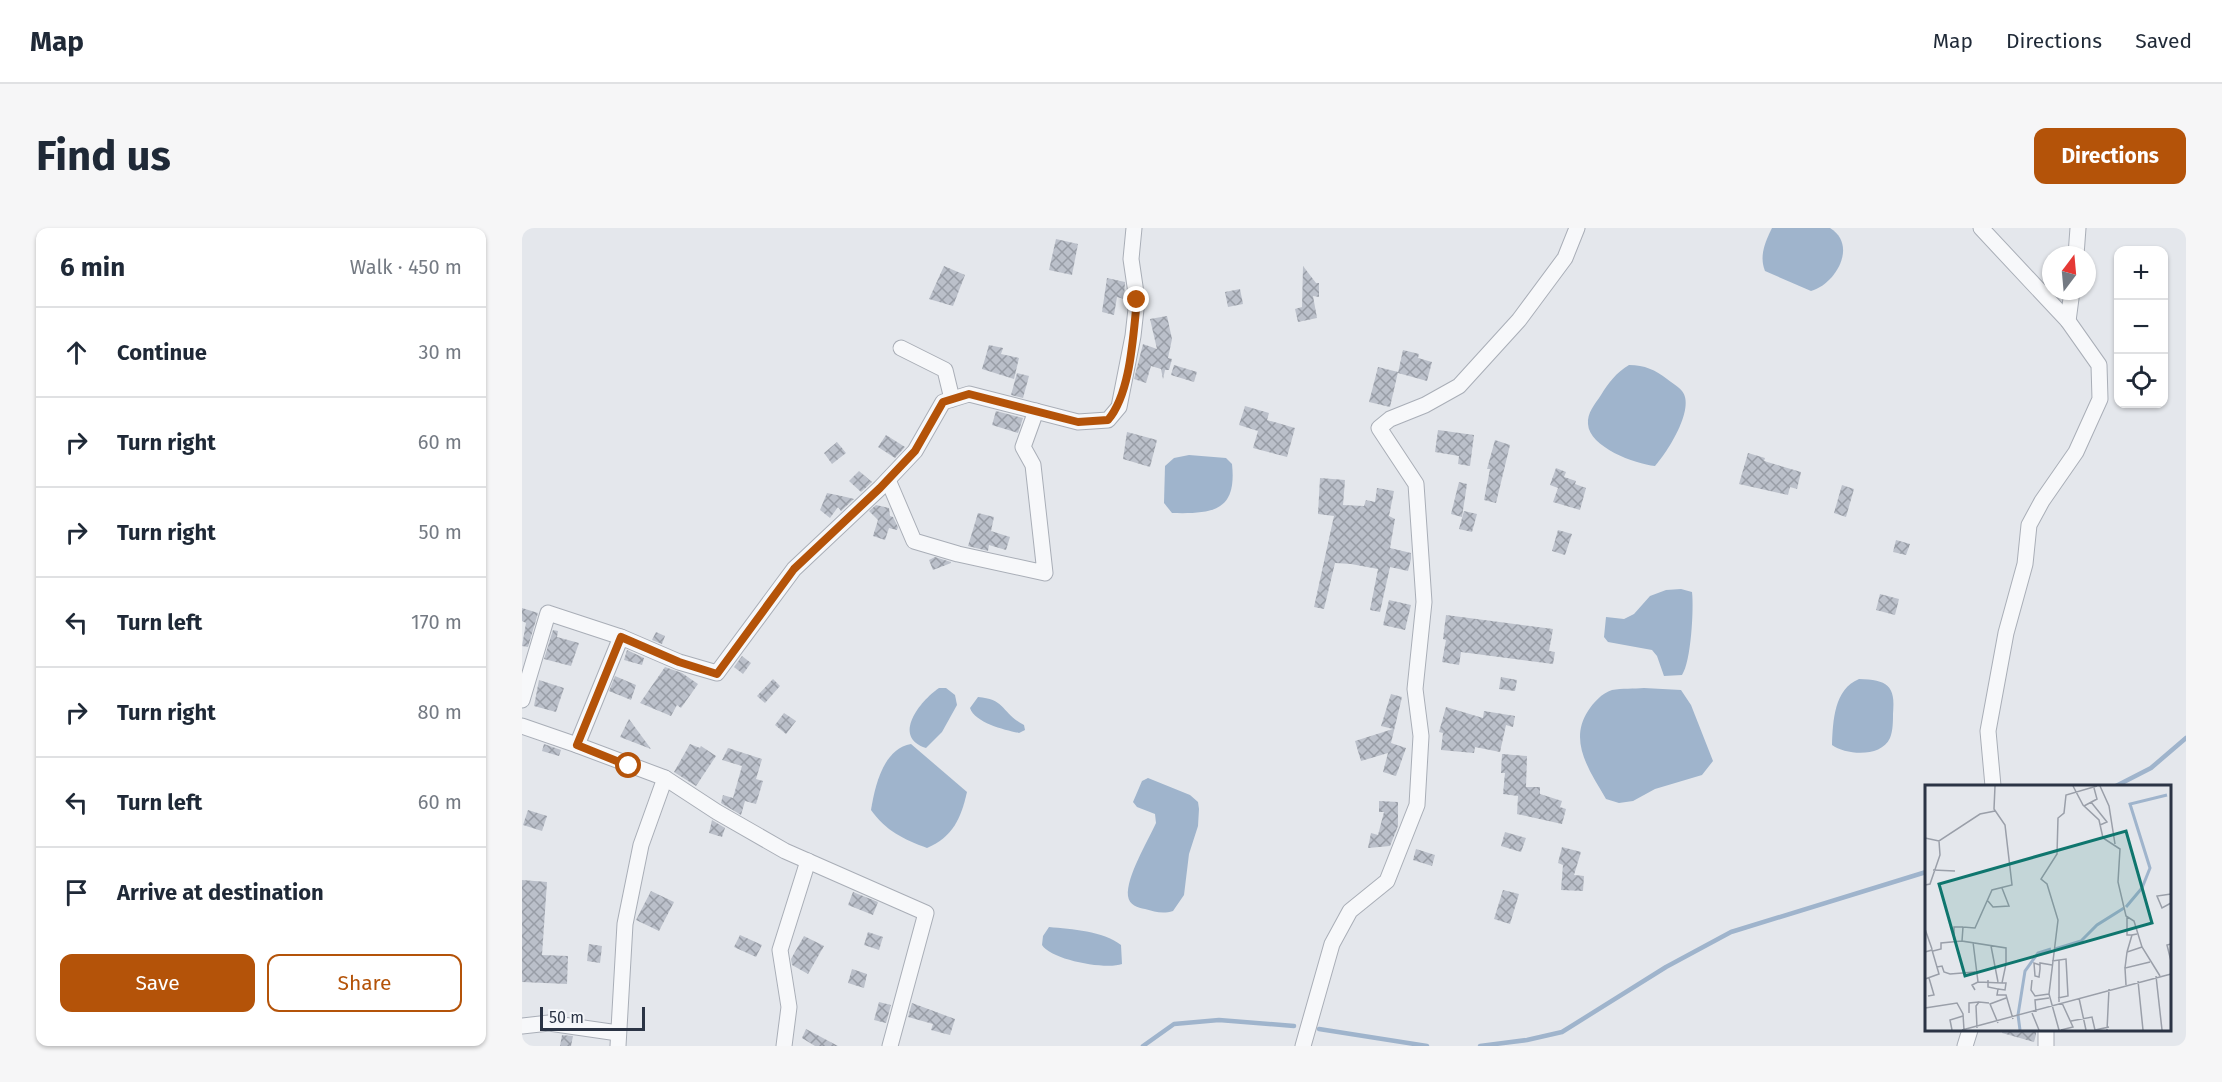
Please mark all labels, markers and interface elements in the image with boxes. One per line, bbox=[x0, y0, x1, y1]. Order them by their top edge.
text: Map bbox=[30, 25, 84, 58]
text: Map bbox=[1933, 28, 1973, 54]
text: Directions bbox=[2006, 28, 2102, 54]
text: Saved bbox=[2135, 28, 2192, 54]
button: Directions bbox=[2034, 128, 2186, 184]
text: Find us bbox=[36, 131, 171, 181]
north arrow bbox=[2042, 246, 2096, 300]
map controls bbox=[2114, 246, 2168, 408]
button: + bbox=[2114, 246, 2168, 300]
text: 6 min bbox=[60, 252, 125, 283]
text: Walk · 450 m bbox=[350, 255, 462, 279]
route end bbox=[1123, 286, 1149, 312]
button: − bbox=[2114, 300, 2168, 354]
icon: ahead bbox=[60, 336, 93, 369]
text: Continue bbox=[117, 339, 207, 366]
text: 30 m bbox=[418, 340, 462, 364]
button: locate bbox=[2114, 354, 2168, 408]
icon: right bbox=[60, 426, 93, 459]
text: Turn right bbox=[117, 429, 216, 456]
text: 60 m bbox=[418, 430, 462, 454]
icon: right bbox=[60, 516, 93, 549]
text: Turn right bbox=[117, 519, 216, 546]
text: 50 m bbox=[418, 520, 462, 544]
icon: left bbox=[60, 606, 93, 639]
text: Turn left bbox=[117, 609, 202, 636]
text: 170 m bbox=[411, 610, 462, 634]
icon: right bbox=[60, 696, 93, 729]
text: Turn right bbox=[117, 699, 216, 726]
text: 80 m bbox=[417, 700, 462, 724]
route start bbox=[615, 752, 641, 778]
inset map bbox=[1925, 785, 2171, 1031]
icon: left bbox=[60, 786, 93, 819]
text: Turn left bbox=[117, 789, 202, 816]
text: 60 m bbox=[418, 790, 462, 814]
icon: arrive bbox=[60, 876, 93, 909]
text: Arrive at destination bbox=[117, 879, 324, 906]
button: Save bbox=[60, 954, 255, 1012]
button: Share bbox=[267, 954, 462, 1012]
scale bar bbox=[540, 1004, 645, 1032]
text: 50 m bbox=[549, 1008, 584, 1027]

